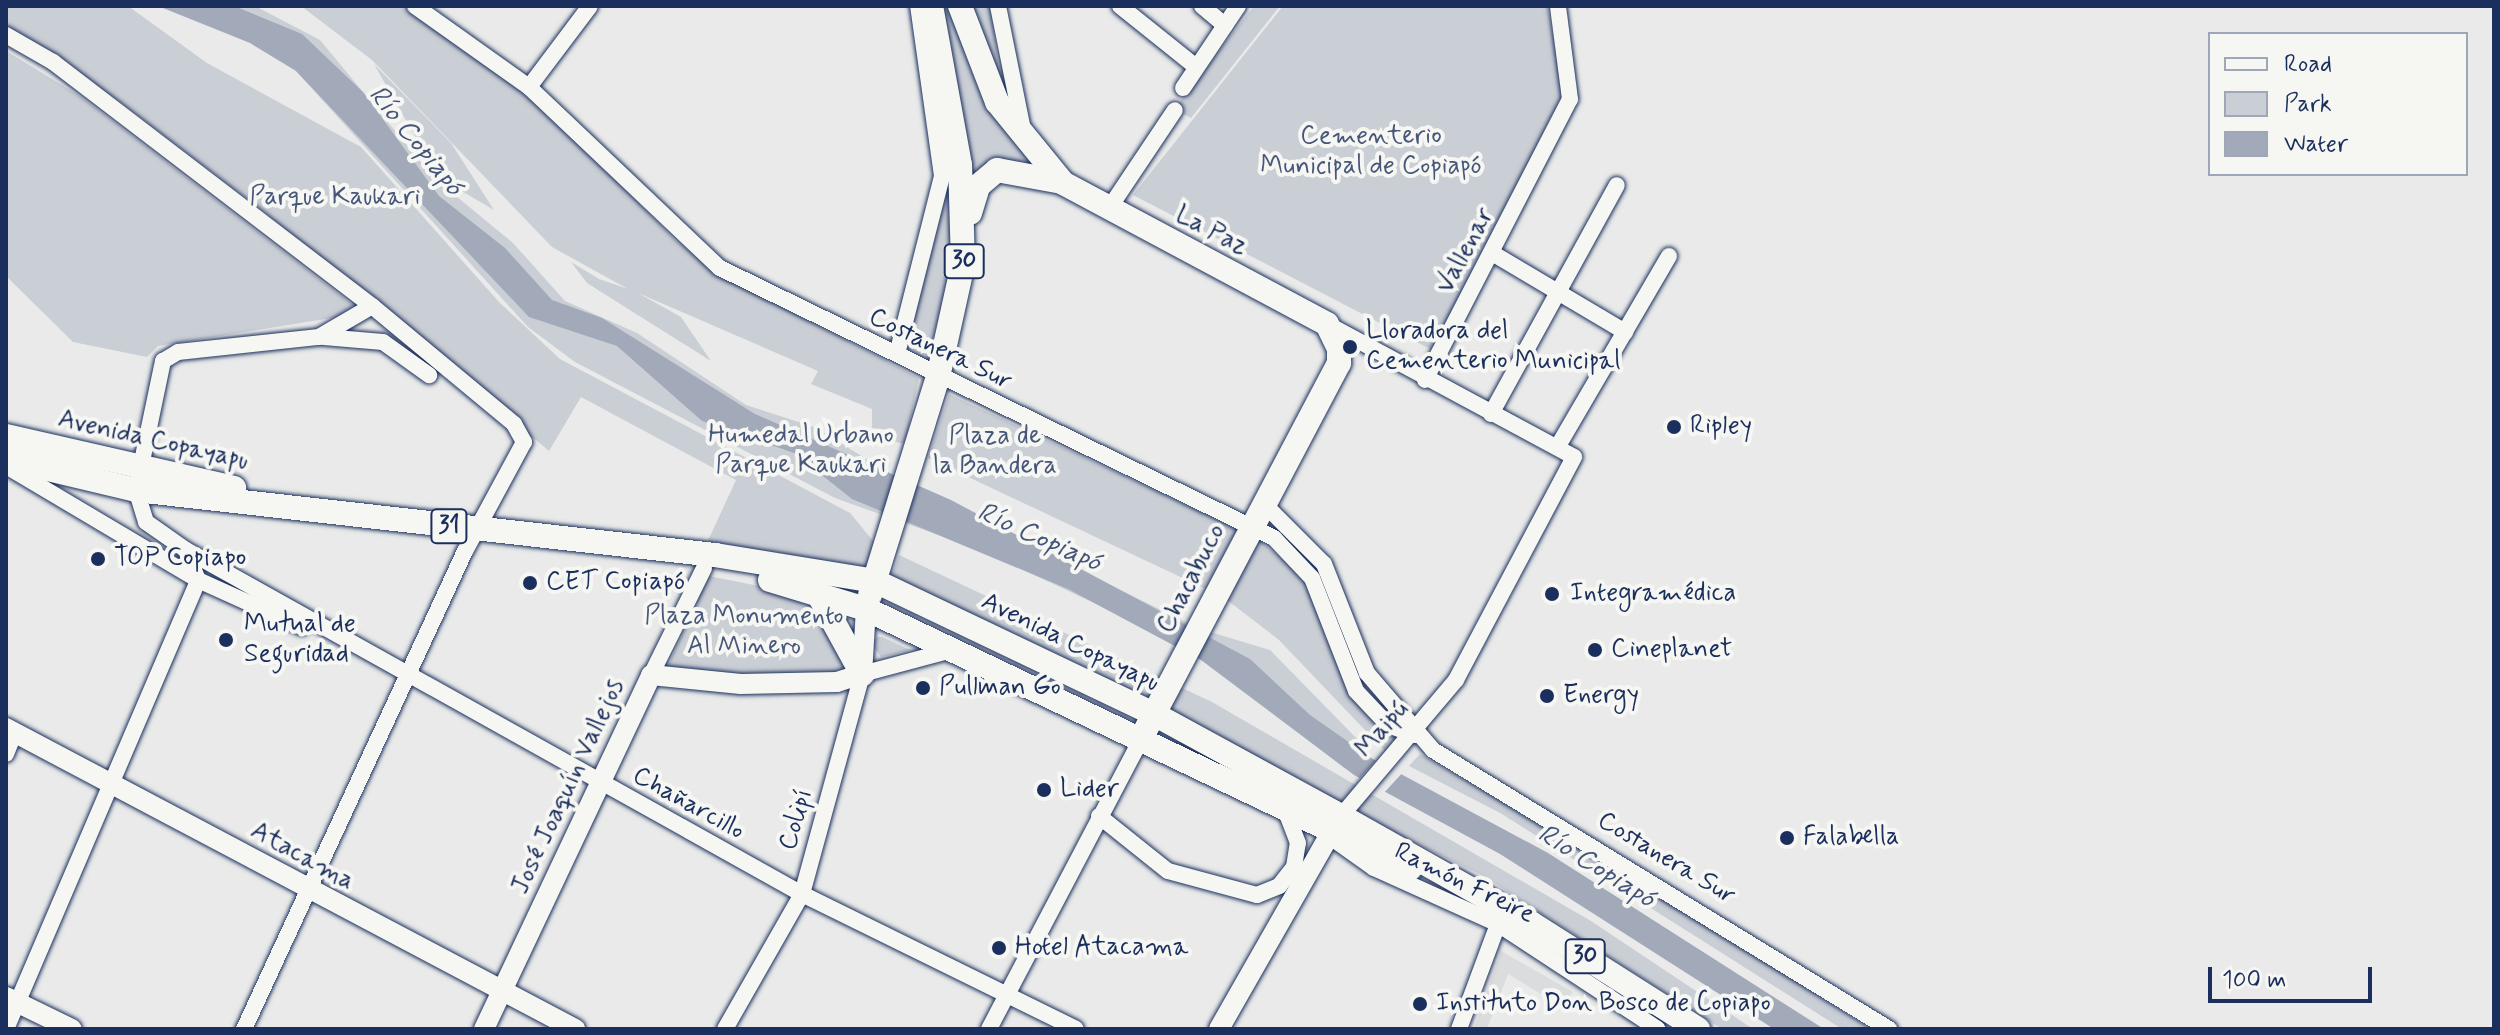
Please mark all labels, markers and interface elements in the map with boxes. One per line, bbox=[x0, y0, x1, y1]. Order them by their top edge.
legend bbox=[2208, 32, 2468, 176]
text: Road bbox=[2284, 49, 2332, 80]
water label: Río Copiapó bbox=[360, 78, 470, 204]
text: Park bbox=[2284, 89, 2332, 120]
park label: Cementerio Municipal de Copiapó bbox=[1259, 121, 1483, 182]
text: Water bbox=[2284, 129, 2348, 160]
park label: Parque Kaukari bbox=[250, 182, 420, 214]
street label: La Paz bbox=[1169, 200, 1253, 264]
street label: Vallenar bbox=[1431, 203, 1501, 299]
road number: 30 bbox=[942, 241, 986, 281]
street label: Costanera Sur bbox=[863, 302, 1017, 398]
place label: Lloradora del Cementerio Municipal bbox=[1366, 316, 1617, 378]
marker: Lloradora del Cementerio Municipal bbox=[1341, 338, 1359, 356]
street label: Avenida Copayapu bbox=[54, 404, 252, 478]
place label: Ripley bbox=[1690, 411, 1752, 443]
marker: Ripley bbox=[1665, 418, 1683, 436]
park label: Humedal Urbano Parque Kaukari bbox=[704, 420, 898, 482]
park label: Plaza de la Bandera bbox=[934, 421, 1056, 482]
water label: Río Copiapó bbox=[971, 495, 1107, 581]
road number: 31 bbox=[429, 506, 469, 546]
street label: Chacabuco bbox=[1151, 519, 1233, 639]
place label: TOP Copiapo bbox=[114, 543, 250, 575]
marker: TOP Copiapo bbox=[89, 550, 107, 568]
place label: CET Copiapó bbox=[546, 567, 688, 599]
marker: CET Copiapó bbox=[521, 574, 539, 592]
place label: Integramédica bbox=[1570, 578, 1736, 610]
marker: Integramédica bbox=[1541, 583, 1563, 605]
street label: Avenida Copayapu bbox=[975, 586, 1165, 700]
park label: Plaza Monumento Al Minero bbox=[644, 601, 844, 662]
place label: Mutual de Seguridad bbox=[244, 609, 356, 670]
marker: Mutual de Seguridad bbox=[215, 629, 237, 651]
place label: Cineplanet bbox=[1611, 634, 1732, 666]
marker: Cineplanet bbox=[1586, 641, 1604, 659]
place label: Pullman Go bbox=[939, 672, 1061, 704]
street label: José Joaquín Vallejos bbox=[506, 675, 632, 899]
marker: Pullman Go bbox=[914, 679, 932, 697]
place label: Energy bbox=[1563, 680, 1639, 712]
marker: Energy bbox=[1538, 687, 1556, 705]
street label: Maipú bbox=[1350, 695, 1416, 765]
street label: Chañarcillo bbox=[627, 760, 749, 848]
place label: Lider bbox=[1060, 774, 1119, 806]
marker: Lider bbox=[1035, 781, 1053, 799]
street label: Colipí bbox=[773, 786, 821, 854]
street label: Costanera Sur bbox=[1591, 806, 1741, 912]
street label: Atacama bbox=[245, 816, 359, 898]
water label: Río Copiapó bbox=[1530, 817, 1662, 917]
place label: Falabella bbox=[1803, 822, 1899, 854]
marker: Falabella bbox=[1778, 829, 1796, 847]
street label: Ramón Freire bbox=[1390, 837, 1538, 931]
place label: Hotel Atacama bbox=[1015, 932, 1189, 964]
road number: 30 bbox=[1563, 936, 1607, 976]
marker: Hotel Atacama bbox=[990, 939, 1008, 957]
scale bar bbox=[2212, 951, 2376, 1001]
text: 100 m bbox=[2222, 965, 2286, 996]
place label: Instituto Don Bosco de Copiapo bbox=[1436, 988, 1778, 1020]
marker: Instituto Don Bosco de Copiapo bbox=[1411, 995, 1429, 1013]

